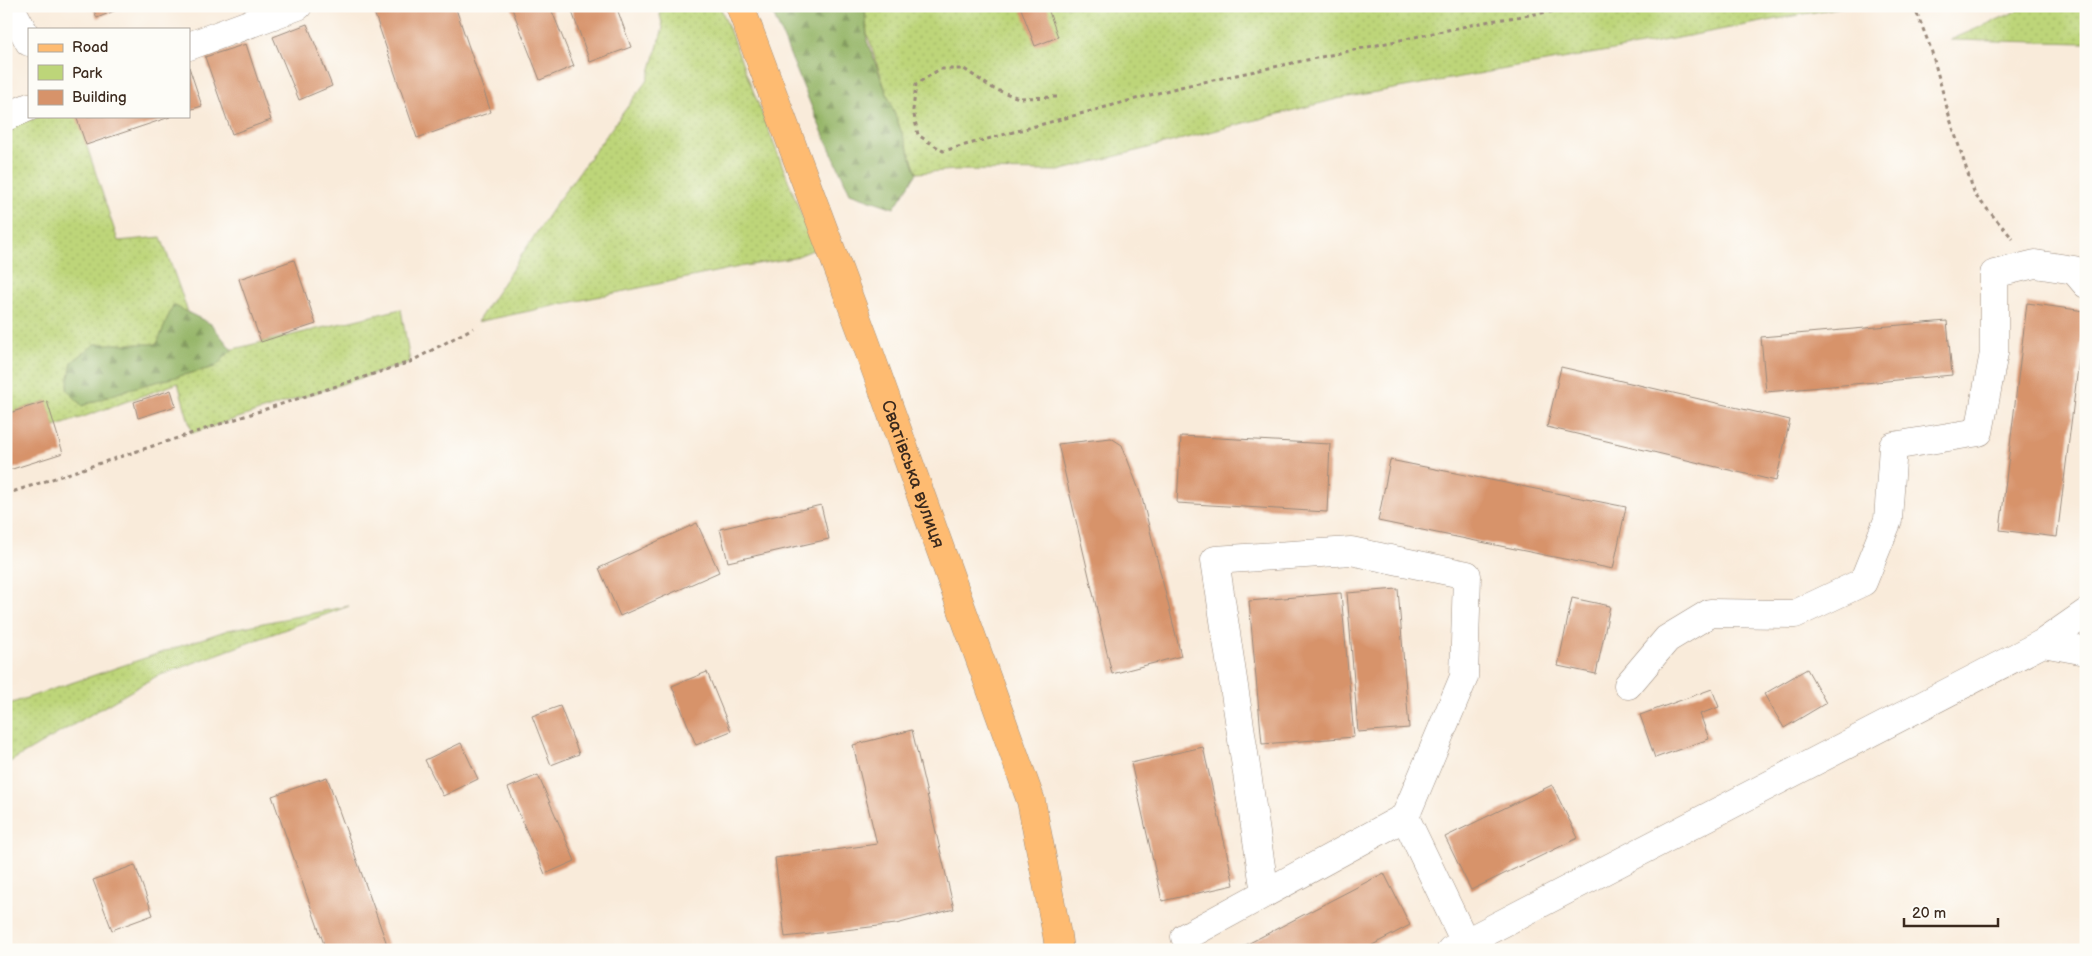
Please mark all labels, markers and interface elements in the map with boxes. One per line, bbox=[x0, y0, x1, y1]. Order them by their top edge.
legend bbox=[28, 28, 190, 118]
text: Road bbox=[72, 38, 108, 57]
text: Park bbox=[72, 64, 103, 83]
text: Building bbox=[72, 88, 127, 107]
street label: Сватівська вулиця bbox=[876, 397, 949, 551]
scale bar bbox=[1904, 896, 1998, 928]
text: 20 m bbox=[1912, 904, 1946, 923]

